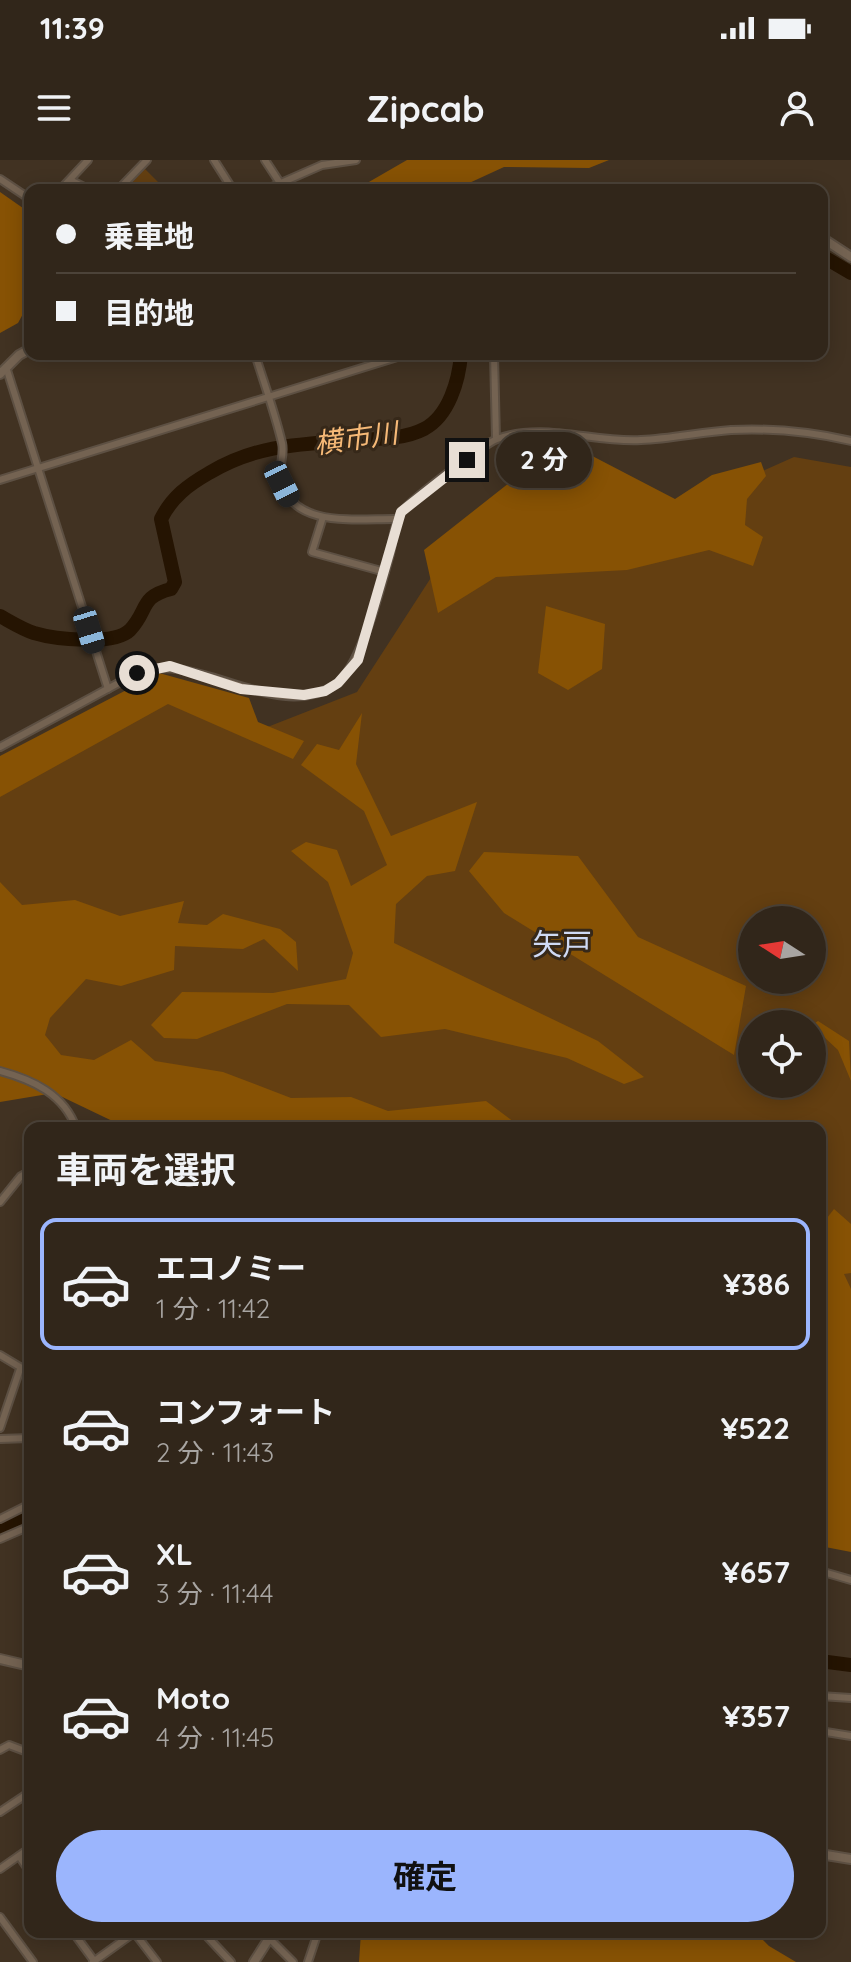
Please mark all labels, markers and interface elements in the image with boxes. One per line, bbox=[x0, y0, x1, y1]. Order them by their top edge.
text: 11:39 bbox=[40, 9, 105, 47]
icon: menu bbox=[32, 86, 76, 130]
text: Zipcab bbox=[366, 86, 485, 131]
icon: person bbox=[775, 86, 819, 130]
text: 乗車地 bbox=[104, 217, 194, 255]
text: 目的地 bbox=[104, 294, 194, 332]
water label: 横市川 bbox=[312, 414, 403, 461]
callout: 2 分 bbox=[495, 432, 591, 488]
route end bbox=[449, 442, 485, 478]
text: 2 分 bbox=[520, 443, 568, 476]
car bbox=[261, 457, 303, 511]
car bbox=[71, 604, 107, 656]
route start bbox=[119, 655, 155, 691]
north arrow bbox=[738, 906, 826, 994]
map controls bbox=[738, 906, 826, 1098]
district label: 矢戸 bbox=[532, 925, 592, 963]
button: locate bbox=[738, 1010, 826, 1098]
text: 車両を選択 bbox=[56, 1147, 236, 1192]
icon: car bbox=[60, 1248, 132, 1320]
text: エコノミー bbox=[156, 1249, 306, 1287]
text: ¥386 bbox=[723, 1265, 790, 1303]
text: 1 分 · 11:42 bbox=[156, 1292, 270, 1325]
icon: car bbox=[60, 1392, 132, 1464]
text: コンフォート bbox=[156, 1393, 335, 1431]
text: ¥522 bbox=[721, 1409, 790, 1447]
text: 2 分 · 11:43 bbox=[156, 1436, 274, 1469]
text: XL bbox=[156, 1535, 193, 1573]
icon: car bbox=[60, 1536, 132, 1608]
text: ¥657 bbox=[722, 1553, 790, 1591]
text: 3 分 · 11:44 bbox=[156, 1577, 274, 1610]
text: Moto bbox=[156, 1679, 230, 1717]
icon: car bbox=[60, 1680, 132, 1752]
text: ¥357 bbox=[722, 1697, 790, 1735]
text: 4 分 · 11:45 bbox=[156, 1721, 274, 1754]
button: 確定 bbox=[56, 1830, 794, 1922]

